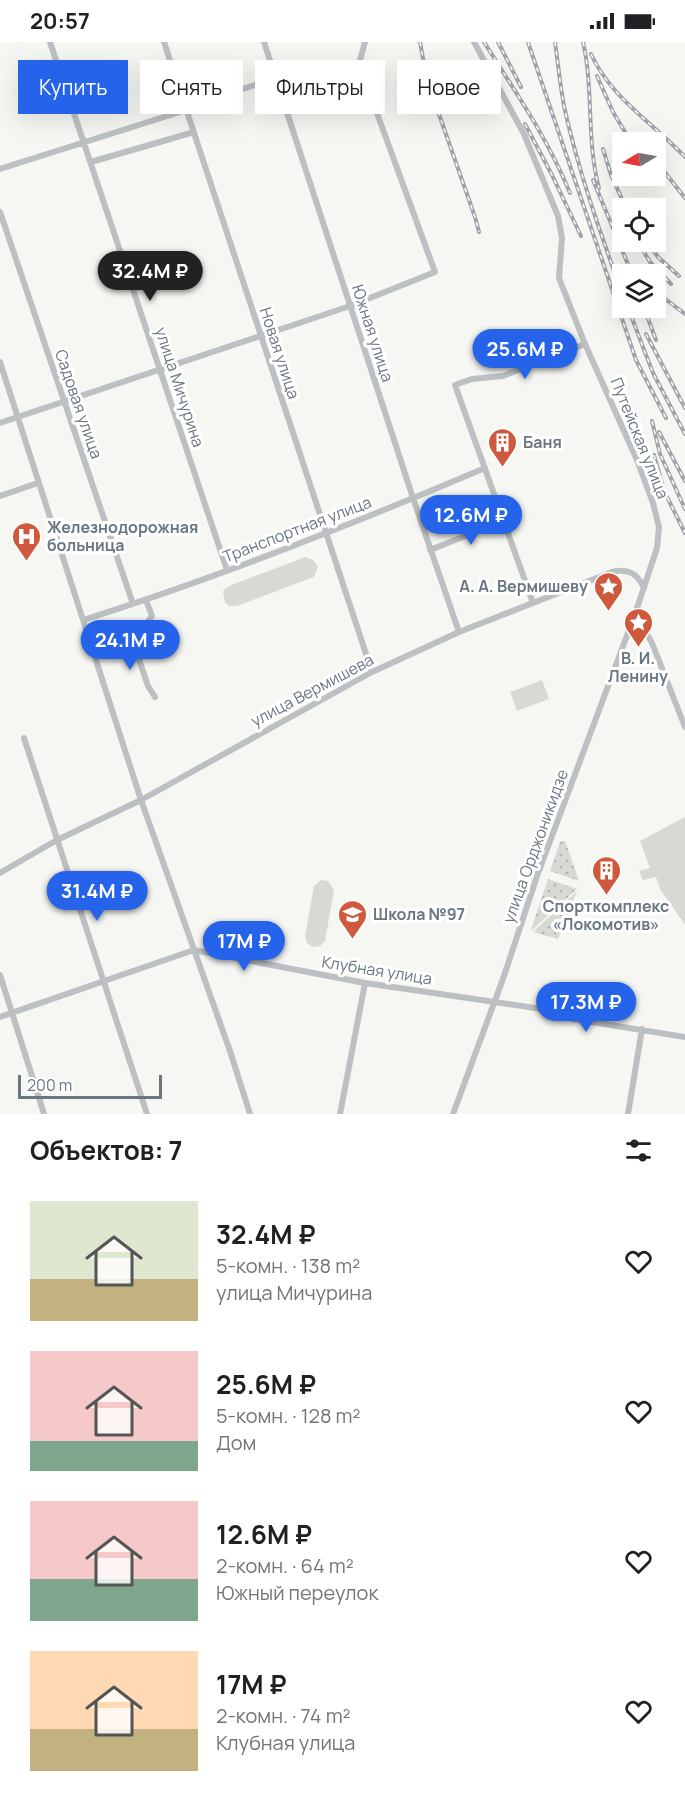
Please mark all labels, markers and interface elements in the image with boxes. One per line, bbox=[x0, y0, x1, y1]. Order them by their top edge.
text: 20:57 bbox=[30, 6, 90, 36]
chip: Купить bbox=[18, 60, 128, 114]
chip: Снять bbox=[140, 60, 243, 114]
chip: Фильтры bbox=[255, 60, 385, 114]
chip: Новое bbox=[397, 60, 501, 114]
north arrow bbox=[612, 132, 666, 186]
map controls bbox=[612, 132, 666, 318]
button: locate bbox=[612, 198, 666, 252]
pin: 32.4M ₽ bbox=[95, 251, 205, 302]
text: 32.4M ₽ bbox=[112, 257, 188, 284]
button: layers bbox=[612, 264, 666, 318]
street label: Южная улица bbox=[347, 282, 399, 384]
street label: Новая улица bbox=[255, 304, 305, 402]
street label: улица Мичурина bbox=[150, 324, 210, 450]
pin: 25.6M ₽ bbox=[470, 329, 580, 380]
text: 25.6M ₽ bbox=[487, 335, 563, 362]
street label: Садовая улица bbox=[50, 346, 108, 462]
street label: Путейская улица bbox=[606, 374, 674, 502]
building icon: Баня bbox=[486, 426, 518, 468]
place label: Баня bbox=[523, 431, 562, 453]
street label: Транспортная улица bbox=[220, 491, 374, 567]
pin: 12.6M ₽ bbox=[416, 495, 526, 546]
text: 12.6M ₽ bbox=[434, 501, 508, 528]
place label: Железнодорожная больница bbox=[47, 516, 198, 556]
hospital icon: Железнодорожная больница bbox=[10, 520, 42, 562]
place icon: А. А. Вермишеву bbox=[593, 570, 625, 612]
place label: А. А. Вермишеву bbox=[459, 575, 588, 597]
place icon: В. И. Ленину bbox=[622, 606, 654, 648]
pin: 24.1M ₽ bbox=[75, 620, 185, 671]
text: 24.1M ₽ bbox=[95, 626, 165, 653]
place label: В. И. Ленину bbox=[608, 647, 668, 687]
street label: улица Вермишева bbox=[247, 648, 377, 732]
street label: улица Орджоникидзе bbox=[497, 766, 573, 926]
building icon: Спорткомплекс «Локомотив» bbox=[590, 854, 622, 896]
pin: 31.4M ₽ bbox=[42, 871, 152, 922]
text: 31.4M ₽ bbox=[61, 877, 133, 904]
place label: Спорткомплекс «Локомотив» bbox=[543, 895, 669, 935]
school or university icon: Школа №97 bbox=[336, 898, 368, 940]
place label: Школа №97 bbox=[373, 903, 465, 925]
pin: 17M ₽ bbox=[202, 921, 286, 972]
text: 17M ₽ bbox=[217, 927, 271, 954]
street label: Клубная улица bbox=[320, 950, 434, 990]
pin: 17.3M ₽ bbox=[531, 982, 641, 1033]
text: 17.3M ₽ bbox=[550, 988, 622, 1015]
scale bar bbox=[18, 1072, 162, 1100]
text: 200 m bbox=[27, 1074, 72, 1096]
text: Объектов: 7 bbox=[30, 1132, 182, 1168]
icon: filters bbox=[622, 1134, 655, 1167]
text: 32.4M ₽ bbox=[216, 1216, 316, 1252]
icon: home bbox=[78, 1225, 150, 1297]
icon: heart bbox=[622, 1245, 655, 1278]
text: 5-комн. · 138 m² bbox=[216, 1252, 360, 1279]
text: улица Мичурина bbox=[216, 1279, 372, 1306]
text: 25.6M ₽ bbox=[216, 1366, 316, 1402]
icon: home bbox=[78, 1375, 150, 1447]
icon: heart bbox=[622, 1395, 655, 1428]
text: 5-комн. · 128 m² bbox=[216, 1402, 361, 1429]
text: Дом bbox=[216, 1429, 256, 1456]
text: 12.6M ₽ bbox=[216, 1516, 312, 1552]
icon: home bbox=[78, 1525, 150, 1597]
icon: heart bbox=[622, 1545, 655, 1578]
text: 2-комн. · 64 m² bbox=[216, 1552, 354, 1579]
text: Южный переулок bbox=[216, 1579, 378, 1606]
text: 17M ₽ bbox=[216, 1666, 287, 1702]
icon: home bbox=[78, 1675, 150, 1747]
icon: heart bbox=[622, 1695, 655, 1728]
text: 2-комн. · 74 m² bbox=[216, 1702, 351, 1729]
text: Клубная улица bbox=[216, 1729, 355, 1756]

